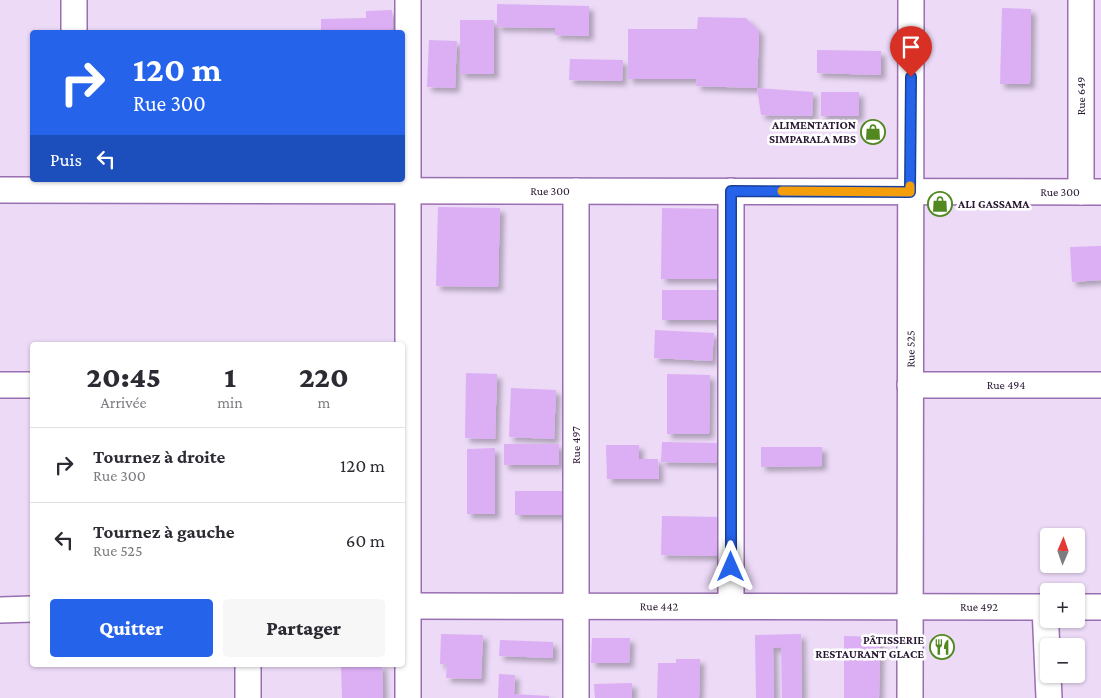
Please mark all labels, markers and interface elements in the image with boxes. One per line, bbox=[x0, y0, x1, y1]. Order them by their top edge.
pin bbox=[890, 26, 932, 77]
icon: arrive bbox=[897, 33, 925, 61]
icon: right bbox=[50, 50, 115, 115]
text: 120 m bbox=[133, 50, 222, 89]
street label: Rue 649 bbox=[1074, 77, 1088, 115]
text: Rue 300 bbox=[133, 91, 206, 116]
place label: ALIMENTATION SIMPARALA MBS bbox=[769, 118, 856, 146]
shop icon: ALIMENTATION SIMPARALA MBS bbox=[860, 119, 886, 145]
icon: left bbox=[92, 145, 120, 173]
text: Puis bbox=[50, 149, 82, 170]
street label: Rue 300 bbox=[530, 184, 570, 198]
street label: Rue 300 bbox=[1040, 185, 1080, 199]
shop icon: ALI GASSAMA bbox=[927, 191, 953, 217]
place label: ALI GASSAMA bbox=[957, 197, 1030, 211]
street label: Rue 525 bbox=[903, 330, 918, 368]
text: 20:45 bbox=[86, 360, 161, 393]
text: 1 bbox=[224, 360, 236, 393]
text: 220 bbox=[299, 360, 349, 393]
street label: Rue 494 bbox=[987, 378, 1025, 392]
text: Arrivée bbox=[101, 394, 147, 411]
text: min bbox=[217, 394, 243, 411]
text: m bbox=[317, 394, 330, 411]
street label: Rue 497 bbox=[569, 426, 583, 464]
text: Tournez à droite bbox=[93, 446, 225, 467]
icon: right bbox=[50, 451, 78, 479]
text: 120 m bbox=[340, 455, 385, 476]
text: Rue 300 bbox=[93, 467, 146, 484]
text: Tournez à gauche bbox=[93, 521, 235, 542]
icon: left bbox=[50, 526, 78, 554]
north arrow bbox=[1040, 528, 1085, 572]
map controls bbox=[1040, 528, 1085, 683]
text: 60 m bbox=[346, 530, 385, 551]
position arrow bbox=[704, 540, 756, 592]
text: Rue 525 bbox=[93, 542, 143, 559]
button: + bbox=[1040, 583, 1085, 628]
button: Quitter bbox=[50, 599, 213, 657]
button: Partager bbox=[223, 599, 385, 657]
street label: Rue 442 bbox=[640, 599, 678, 613]
street label: Rue 492 bbox=[960, 600, 998, 614]
place label: PÂTISSERIE RESTAURANT GLACE bbox=[815, 633, 924, 661]
restaurant icon: PÂTISSERIE RESTAURANT GLACE bbox=[929, 634, 955, 660]
button: − bbox=[1040, 638, 1085, 683]

